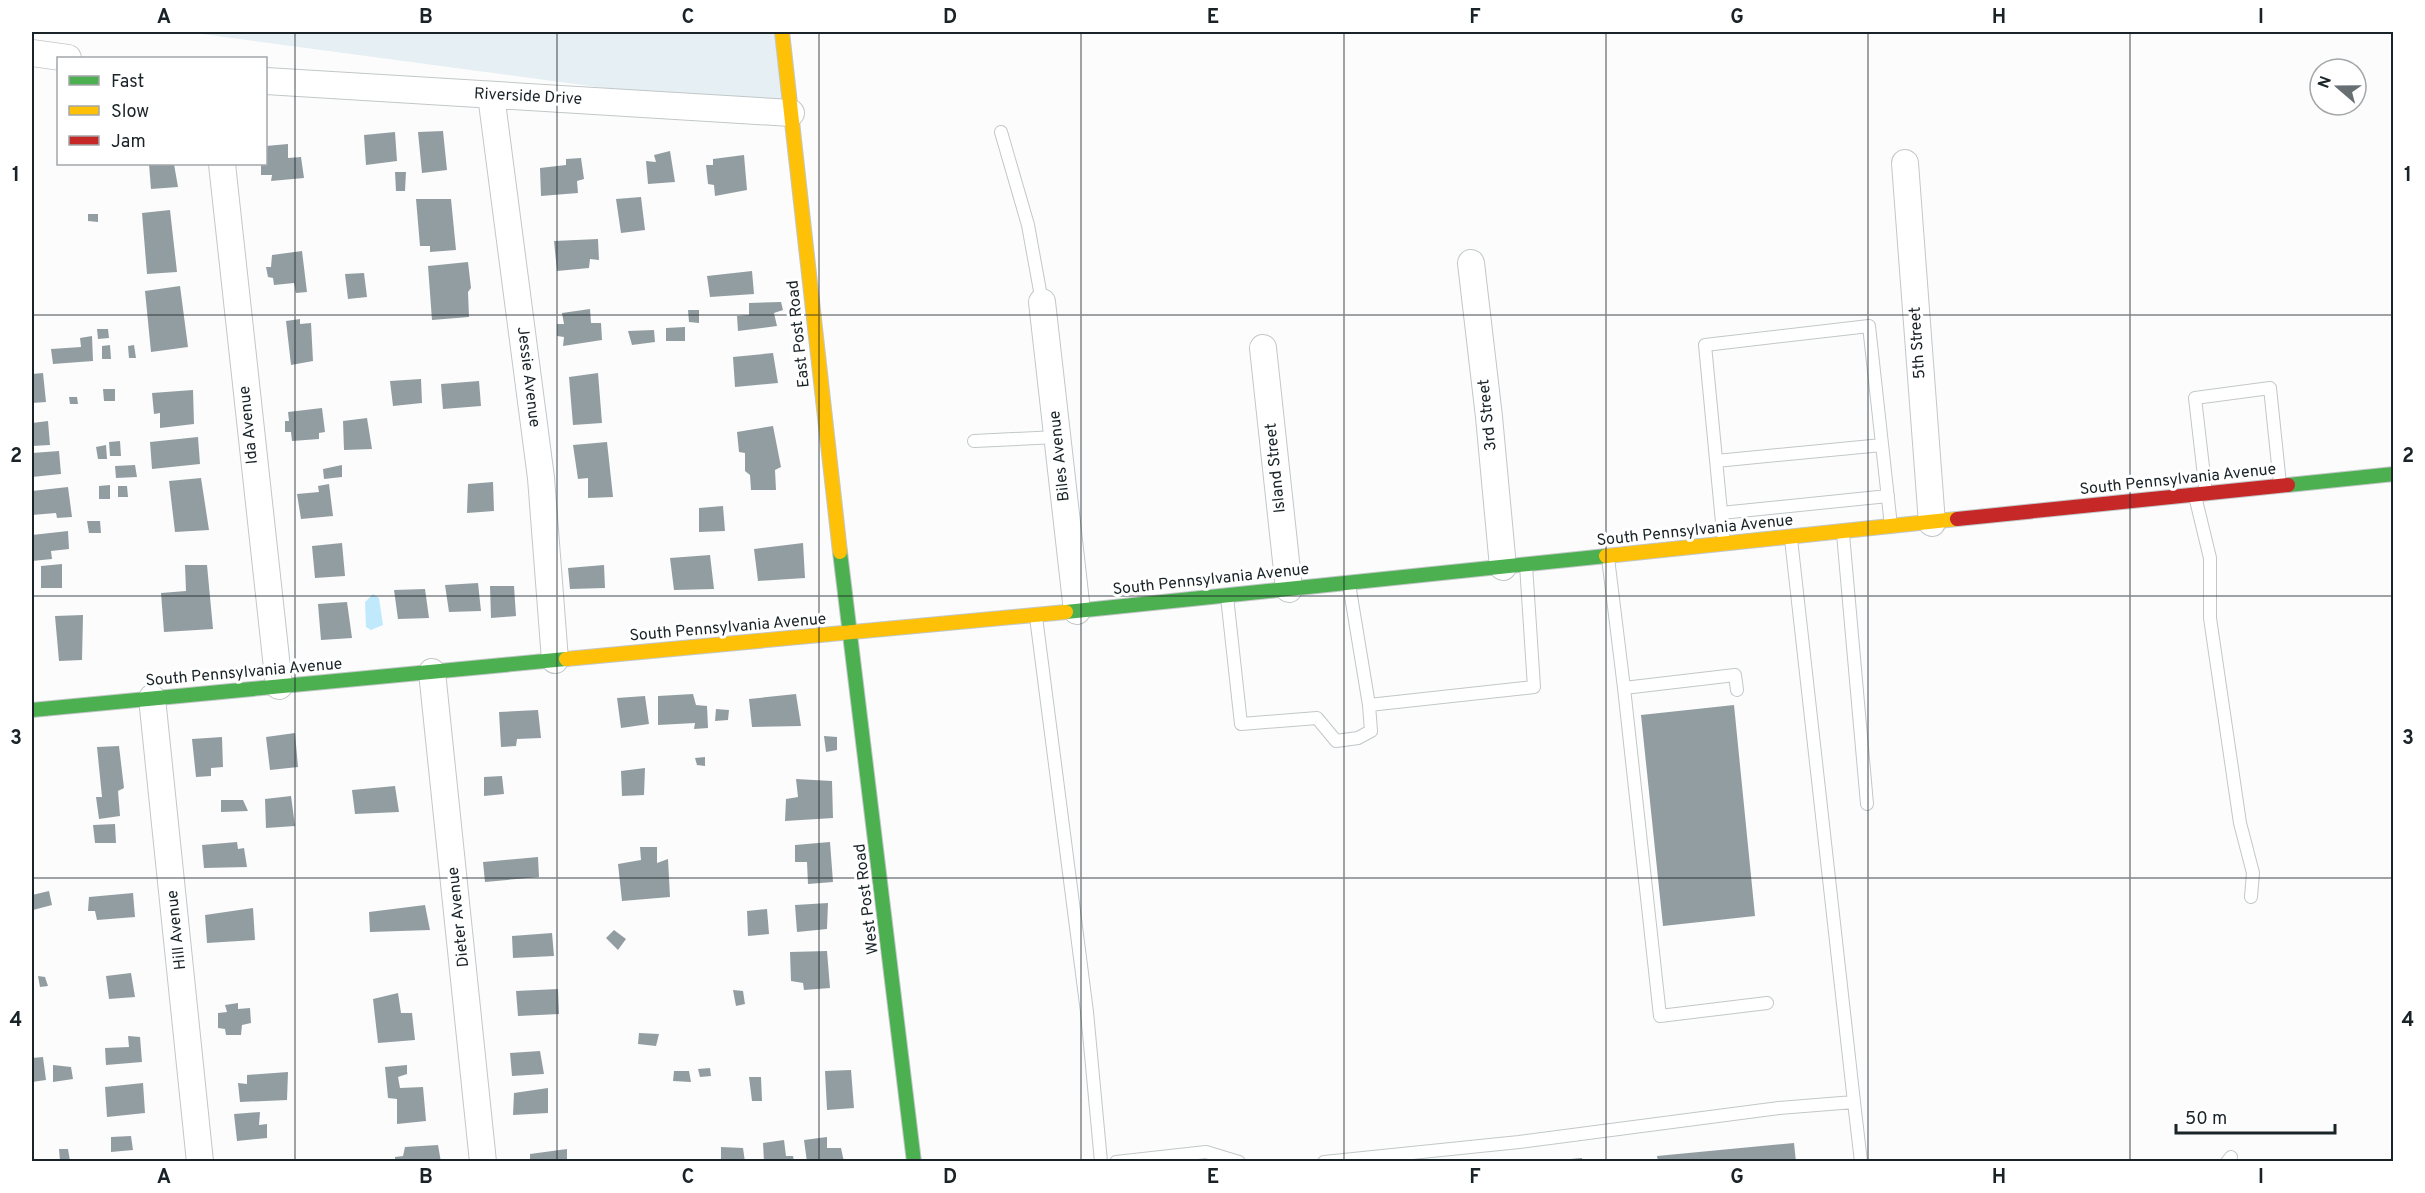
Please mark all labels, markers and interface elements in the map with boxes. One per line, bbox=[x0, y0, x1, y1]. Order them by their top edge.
text: A bbox=[157, 5, 171, 31]
text: B bbox=[419, 5, 433, 31]
text: C bbox=[682, 5, 694, 31]
text: D bbox=[943, 5, 957, 31]
text: E bbox=[1207, 5, 1219, 31]
text: F bbox=[1469, 5, 1481, 31]
text: G bbox=[1730, 5, 1744, 31]
text: H bbox=[1992, 5, 2006, 31]
text: I bbox=[2258, 5, 2264, 31]
legend bbox=[57, 57, 267, 165]
north arrow bbox=[2308, 57, 2368, 117]
text: Fast bbox=[111, 71, 144, 94]
text: N bbox=[2314, 74, 2337, 91]
street label: Riverside Drive bbox=[473, 84, 583, 110]
text: Slow bbox=[111, 101, 149, 124]
text: Jam bbox=[111, 131, 146, 154]
text: 1 bbox=[12, 163, 20, 189]
text: 1 bbox=[2404, 163, 2412, 189]
street label: East Post Road bbox=[783, 279, 815, 389]
street label: 5th Street bbox=[1905, 306, 1931, 380]
street label: Jessie Avenue bbox=[512, 325, 544, 429]
street label: 3rd Street bbox=[1474, 378, 1502, 452]
street label: Ida Avenue bbox=[235, 385, 263, 465]
street label: Biles Avenue bbox=[1045, 410, 1075, 502]
street label: Island Street bbox=[1261, 422, 1291, 514]
text: 2 bbox=[10, 444, 22, 470]
text: 2 bbox=[2402, 444, 2414, 470]
street label: South Pennsylvania Avenue bbox=[2079, 460, 2277, 500]
street label: South Pennsylvania Avenue bbox=[1596, 511, 1794, 551]
street label: South Pennsylvania Avenue bbox=[1112, 560, 1310, 600]
street label: South Pennsylvania Avenue bbox=[629, 609, 827, 647]
street label: South Pennsylvania Avenue bbox=[145, 654, 343, 692]
text: 3 bbox=[10, 726, 22, 752]
text: 3 bbox=[2402, 726, 2414, 752]
street label: West Post Road bbox=[850, 842, 884, 956]
street label: Dieter Avenue bbox=[444, 866, 474, 968]
street label: Hill Avenue bbox=[163, 889, 191, 971]
text: 4 bbox=[10, 1008, 22, 1034]
text: 4 bbox=[2402, 1008, 2414, 1034]
scale bar bbox=[2176, 1097, 2335, 1135]
text: 50 m bbox=[2185, 1108, 2227, 1131]
text: A bbox=[157, 1165, 171, 1191]
text: B bbox=[419, 1165, 433, 1191]
text: C bbox=[682, 1165, 694, 1191]
text: D bbox=[943, 1165, 957, 1191]
text: E bbox=[1207, 1165, 1219, 1191]
text: F bbox=[1469, 1165, 1481, 1191]
text: G bbox=[1730, 1165, 1744, 1191]
text: H bbox=[1992, 1165, 2006, 1191]
text: I bbox=[2258, 1165, 2264, 1191]

